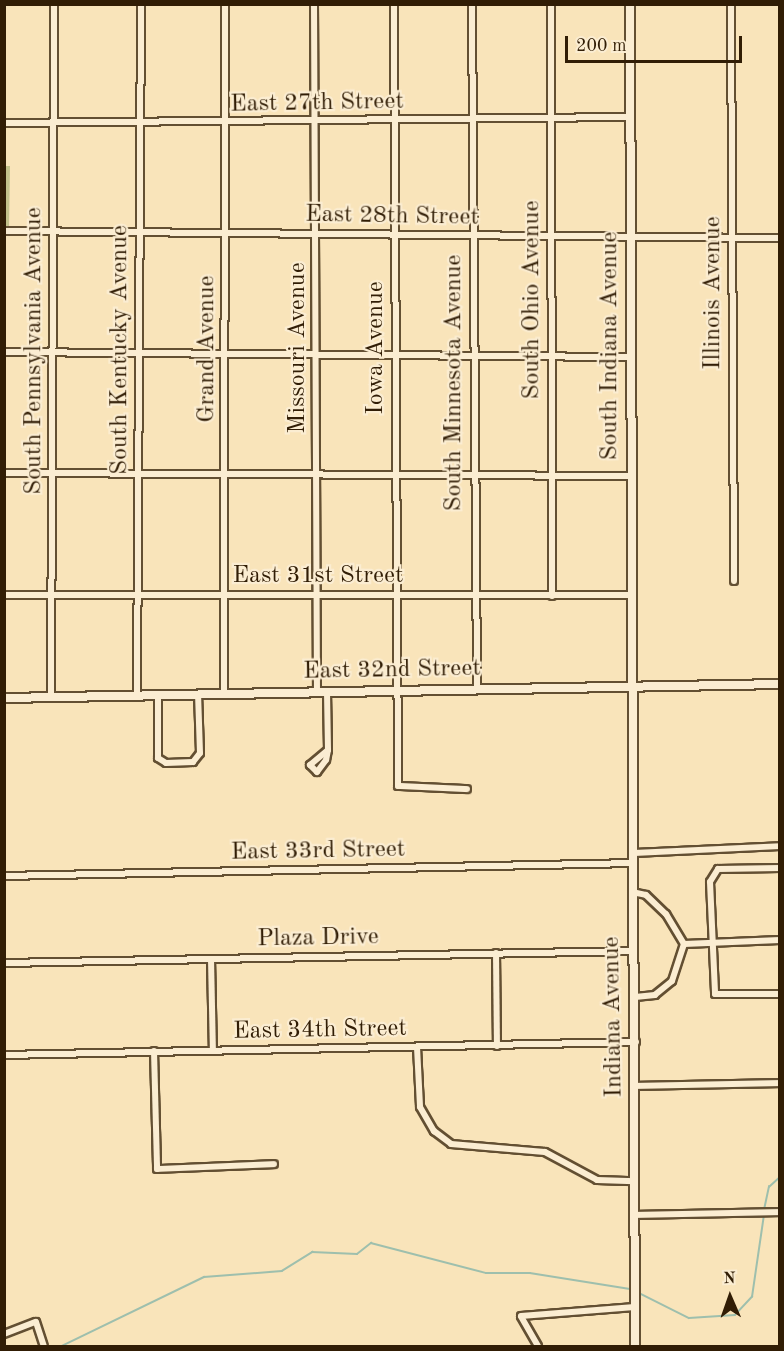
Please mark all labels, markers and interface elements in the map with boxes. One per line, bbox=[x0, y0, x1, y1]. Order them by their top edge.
scale bar bbox=[568, 24, 745, 62]
text: 200 m bbox=[576, 37, 627, 55]
street label: East 27th Street bbox=[230, 88, 404, 120]
street label: East 28th Street bbox=[305, 201, 479, 233]
street label: South Ohio Avenue bbox=[519, 201, 547, 399]
street label: South Pennsylvania Avenue bbox=[21, 207, 49, 495]
street label: Illinois Avenue bbox=[700, 216, 728, 370]
street label: South Kentucky Avenue bbox=[107, 225, 135, 475]
street label: South Indiana Avenue bbox=[597, 232, 625, 460]
street label: South Minnesota Avenue bbox=[441, 255, 469, 511]
street label: Missouri Avenue bbox=[285, 262, 313, 434]
street label: Grand Avenue bbox=[194, 275, 222, 423]
street label: Iowa Avenue bbox=[363, 281, 391, 415]
street label: East 31st Street bbox=[233, 563, 403, 591]
street label: East 32nd Street bbox=[303, 655, 481, 687]
street label: East 33rd Street bbox=[231, 836, 405, 868]
street label: Plaza Drive bbox=[257, 924, 379, 954]
street label: Indiana Avenue bbox=[598, 936, 630, 1098]
street label: East 34th Street bbox=[233, 1015, 407, 1047]
north arrow bbox=[700, 1267, 760, 1327]
text: N bbox=[723, 1271, 736, 1287]

